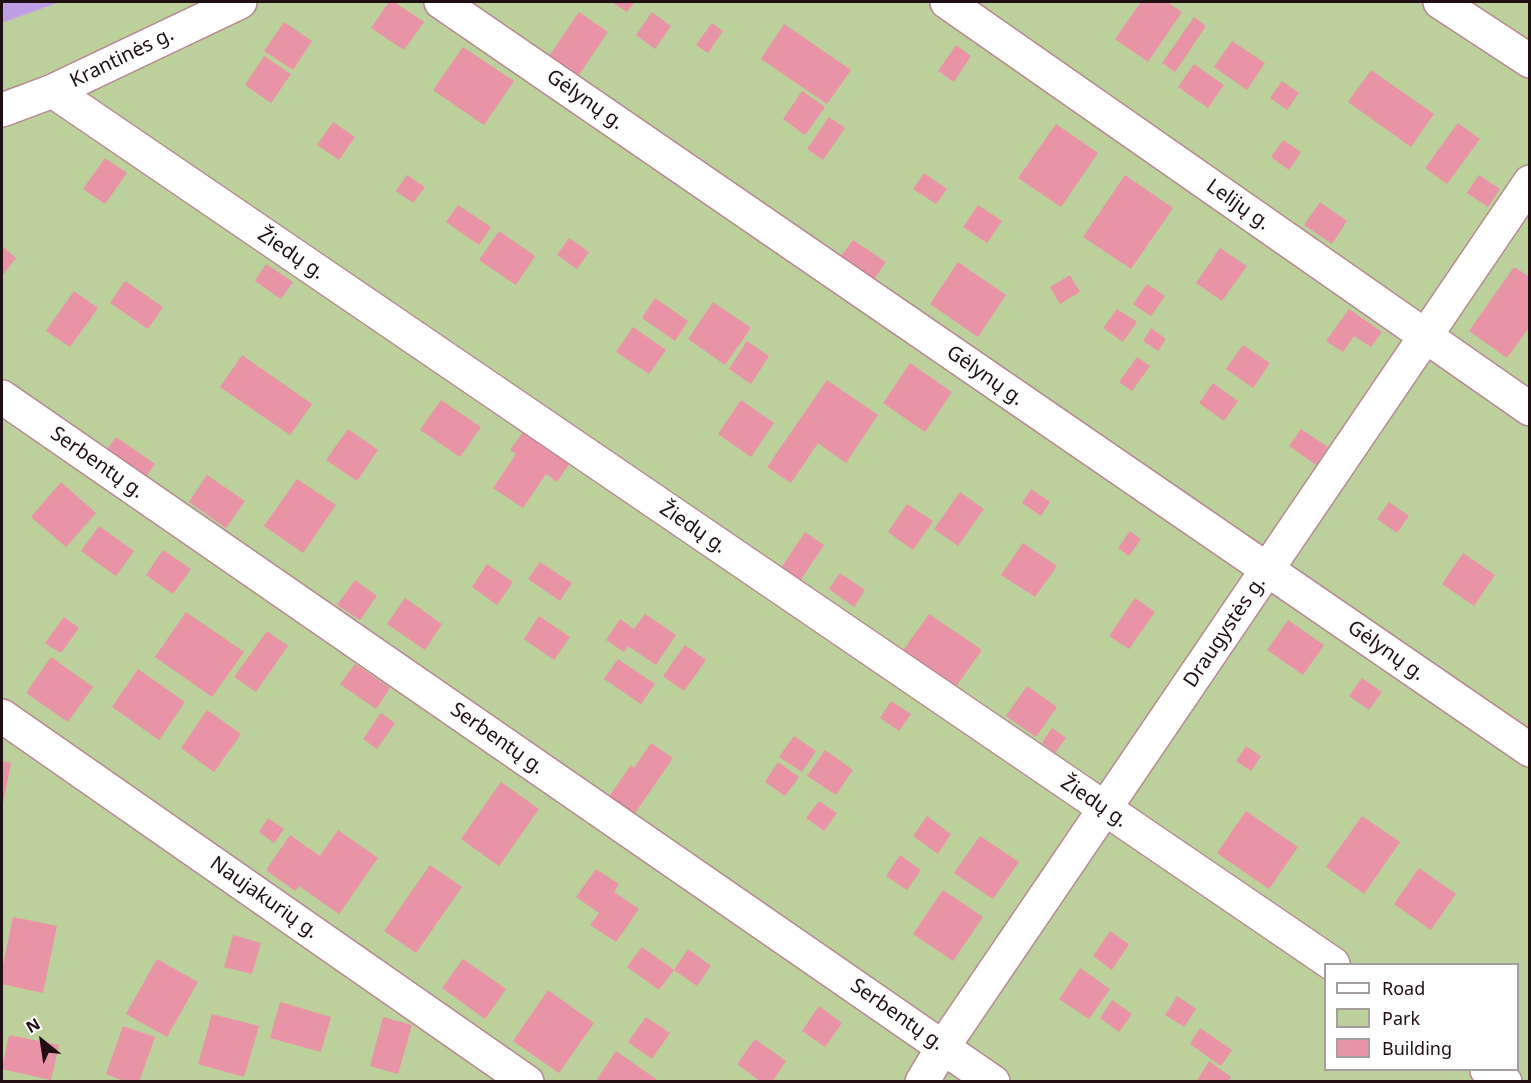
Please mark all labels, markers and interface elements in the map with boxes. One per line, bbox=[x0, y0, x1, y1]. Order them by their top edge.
street label: Krantinės g. bbox=[66, 23, 178, 93]
street label: Gėlynų g. bbox=[542, 65, 628, 135]
street label: Lelijų g. bbox=[1201, 174, 1275, 236]
street label: Žiedų g. bbox=[253, 223, 329, 285]
street label: Gėlynų g. bbox=[942, 341, 1028, 411]
street label: Serbentų g. bbox=[46, 422, 148, 504]
street label: Žiedų g. bbox=[655, 497, 731, 559]
street label: Draugystės g. bbox=[1179, 572, 1271, 692]
street label: Gėlynų g. bbox=[1343, 616, 1429, 686]
street label: Serbentų g. bbox=[446, 698, 548, 780]
street label: Žiedų g. bbox=[1056, 771, 1132, 833]
street label: Naujakurių g. bbox=[205, 852, 323, 944]
legend bbox=[1324, 963, 1519, 1071]
street label: Serbentų g. bbox=[846, 974, 948, 1056]
text: Road bbox=[1382, 976, 1425, 1000]
text: Park bbox=[1382, 1006, 1420, 1030]
north arrow bbox=[12, 1011, 72, 1071]
text: N bbox=[22, 1013, 44, 1038]
text: Building bbox=[1382, 1036, 1452, 1060]

